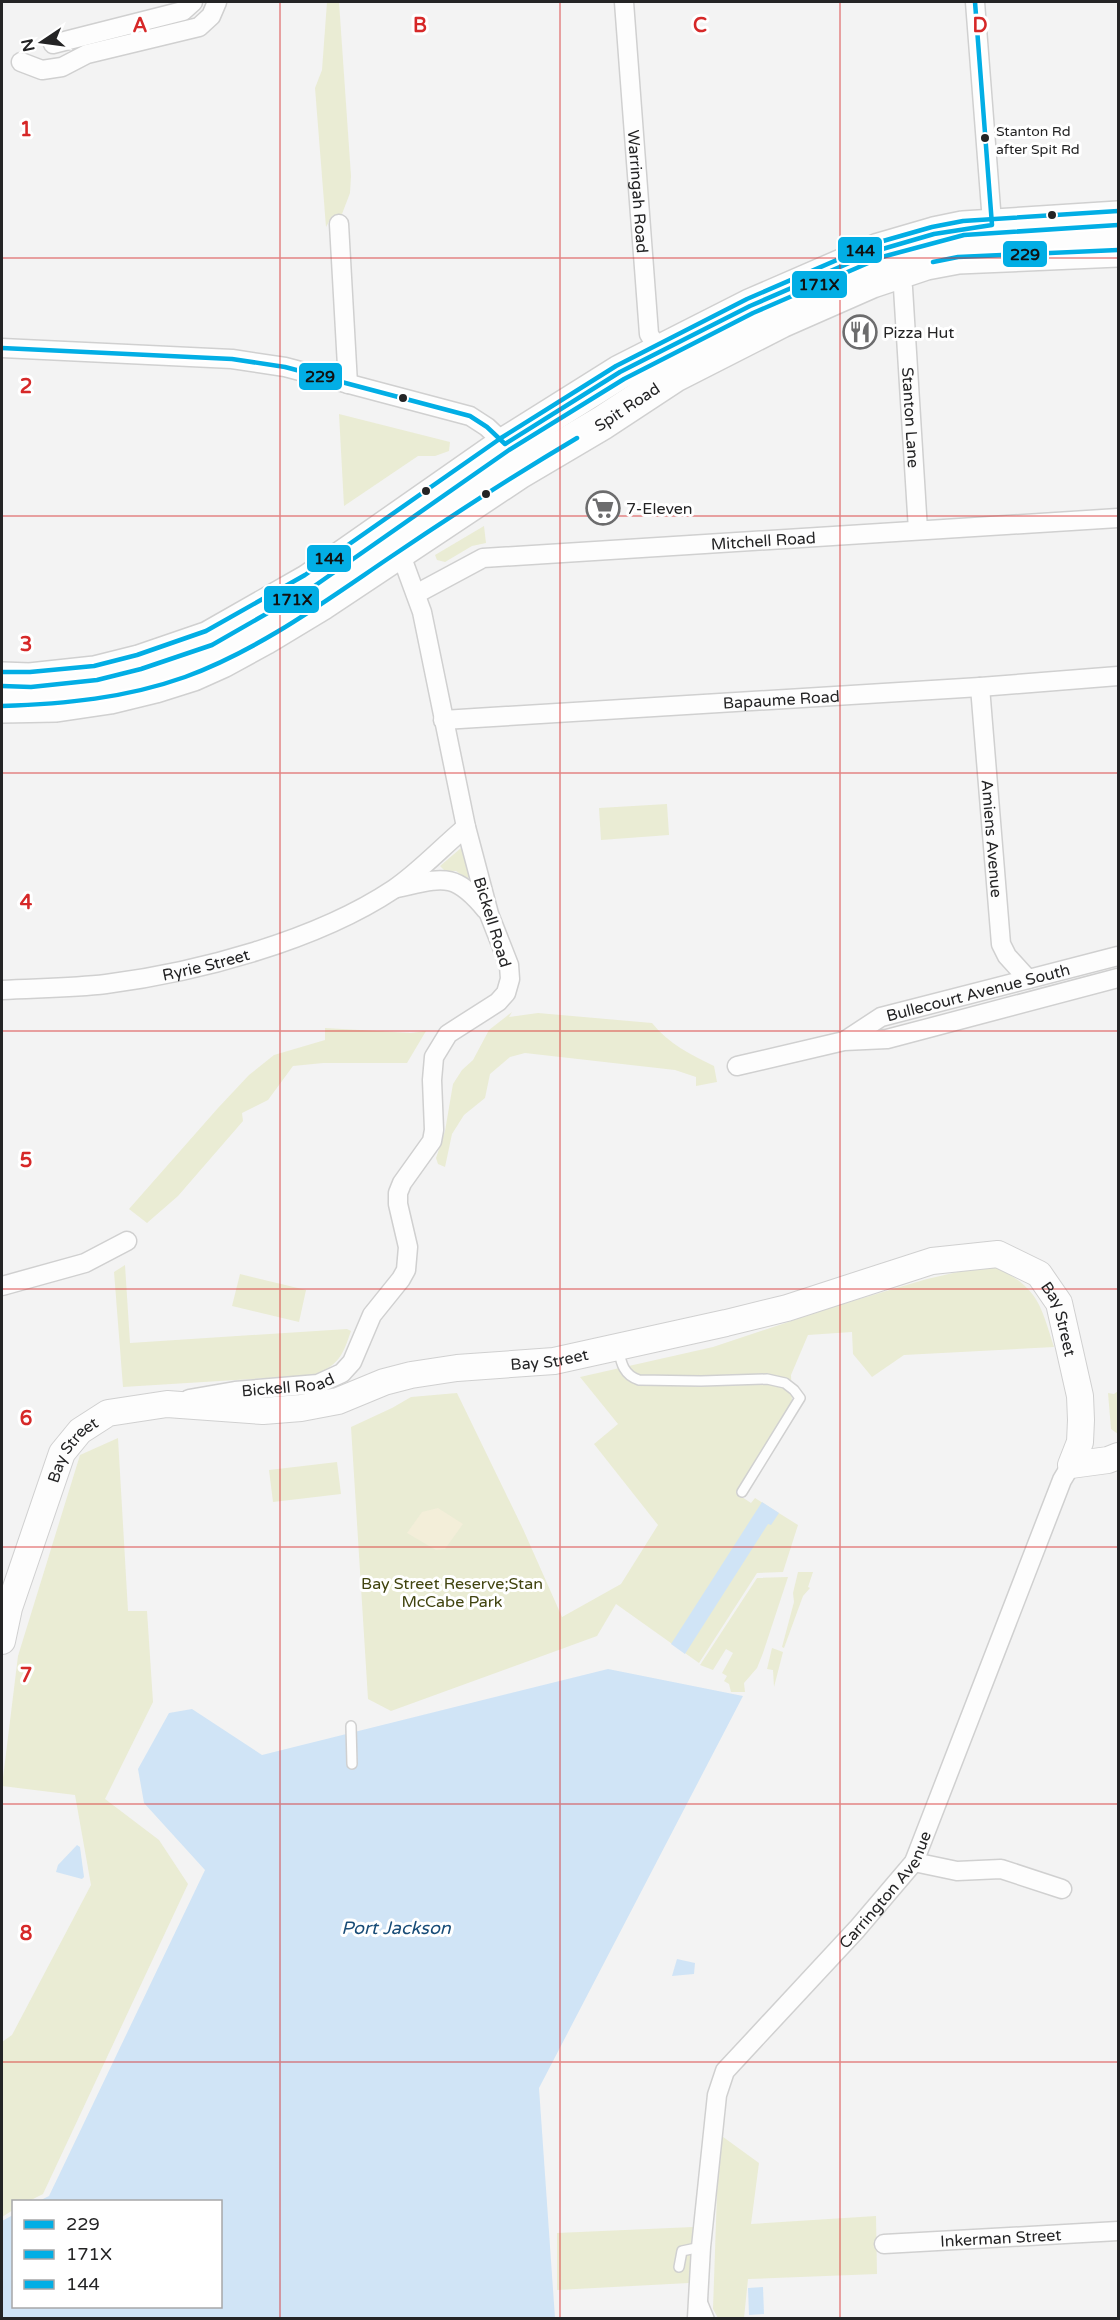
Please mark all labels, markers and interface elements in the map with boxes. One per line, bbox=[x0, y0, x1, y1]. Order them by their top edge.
north arrow bbox=[12, 12, 72, 72]
text: A bbox=[133, 14, 148, 38]
text: B bbox=[413, 14, 427, 38]
text: C bbox=[693, 14, 707, 38]
text: D bbox=[972, 14, 988, 38]
text: N bbox=[17, 37, 40, 54]
text: 1 bbox=[20, 118, 32, 142]
place label: Stanton Rd after Spit Rd bbox=[996, 123, 1080, 158]
street label: Warringah Road bbox=[623, 129, 652, 254]
marker: Stanton Rd after Spit Rd bbox=[979, 132, 991, 144]
unlabelled marker bbox=[1046, 209, 1058, 221]
line badge: 144 bbox=[837, 236, 883, 264]
line badge: 229 bbox=[1002, 240, 1048, 268]
text: 144 bbox=[845, 241, 875, 261]
text: 229 bbox=[1010, 245, 1040, 265]
line badge: 171X bbox=[791, 270, 848, 299]
text: 171X bbox=[799, 275, 840, 295]
restaurant icon: Pizza Hut bbox=[842, 314, 878, 350]
place label: Pizza Hut bbox=[883, 323, 954, 343]
line badge: 229 bbox=[298, 362, 343, 391]
text: 229 bbox=[305, 367, 335, 387]
street label: Stanton Lane bbox=[897, 367, 923, 469]
text: 2 bbox=[20, 375, 32, 399]
street label: Spit Road bbox=[591, 379, 664, 436]
unlabelled marker bbox=[397, 392, 409, 404]
unlabelled marker bbox=[420, 485, 432, 497]
unlabelled marker bbox=[480, 488, 492, 500]
supermarket icon: 7-Eleven bbox=[585, 490, 621, 526]
place label: 7-Eleven bbox=[626, 499, 693, 519]
street label: Mitchell Road bbox=[710, 528, 816, 555]
line badge: 144 bbox=[306, 544, 352, 573]
text: 144 bbox=[314, 549, 344, 569]
line badge: 171X bbox=[263, 585, 320, 614]
text: 171X bbox=[272, 590, 313, 610]
text: 3 bbox=[20, 633, 32, 657]
street label: Bapaume Road bbox=[722, 687, 840, 714]
street label: Amiens Avenue bbox=[977, 779, 1006, 898]
street label: Bickell Road bbox=[469, 875, 515, 970]
text: 4 bbox=[20, 891, 33, 915]
street label: Ryrie Street bbox=[161, 945, 252, 986]
street label: Bullecourt Avenue South bbox=[884, 960, 1072, 1026]
text: 5 bbox=[20, 1149, 32, 1173]
street label: Bay Street bbox=[1036, 1278, 1080, 1358]
street label: Bay Street bbox=[510, 1345, 590, 1375]
street label: Bickell Road bbox=[241, 1369, 338, 1401]
text: 6 bbox=[20, 1407, 32, 1431]
street label: Bay Street bbox=[44, 1413, 102, 1486]
park label: Bay Street Reserve;Stan McCabe Park bbox=[361, 1574, 543, 1612]
text: 7 bbox=[20, 1664, 32, 1688]
street label: Carrington Avenue bbox=[835, 1828, 936, 1953]
water label: Port Jackson bbox=[341, 1917, 452, 1939]
text: 8 bbox=[20, 1922, 32, 1946]
legend bbox=[12, 2200, 222, 2308]
text: 229 bbox=[66, 2213, 100, 2235]
street label: Inkerman Street bbox=[940, 2225, 1062, 2252]
text: 171X bbox=[66, 2243, 112, 2265]
text: 144 bbox=[66, 2273, 100, 2295]

